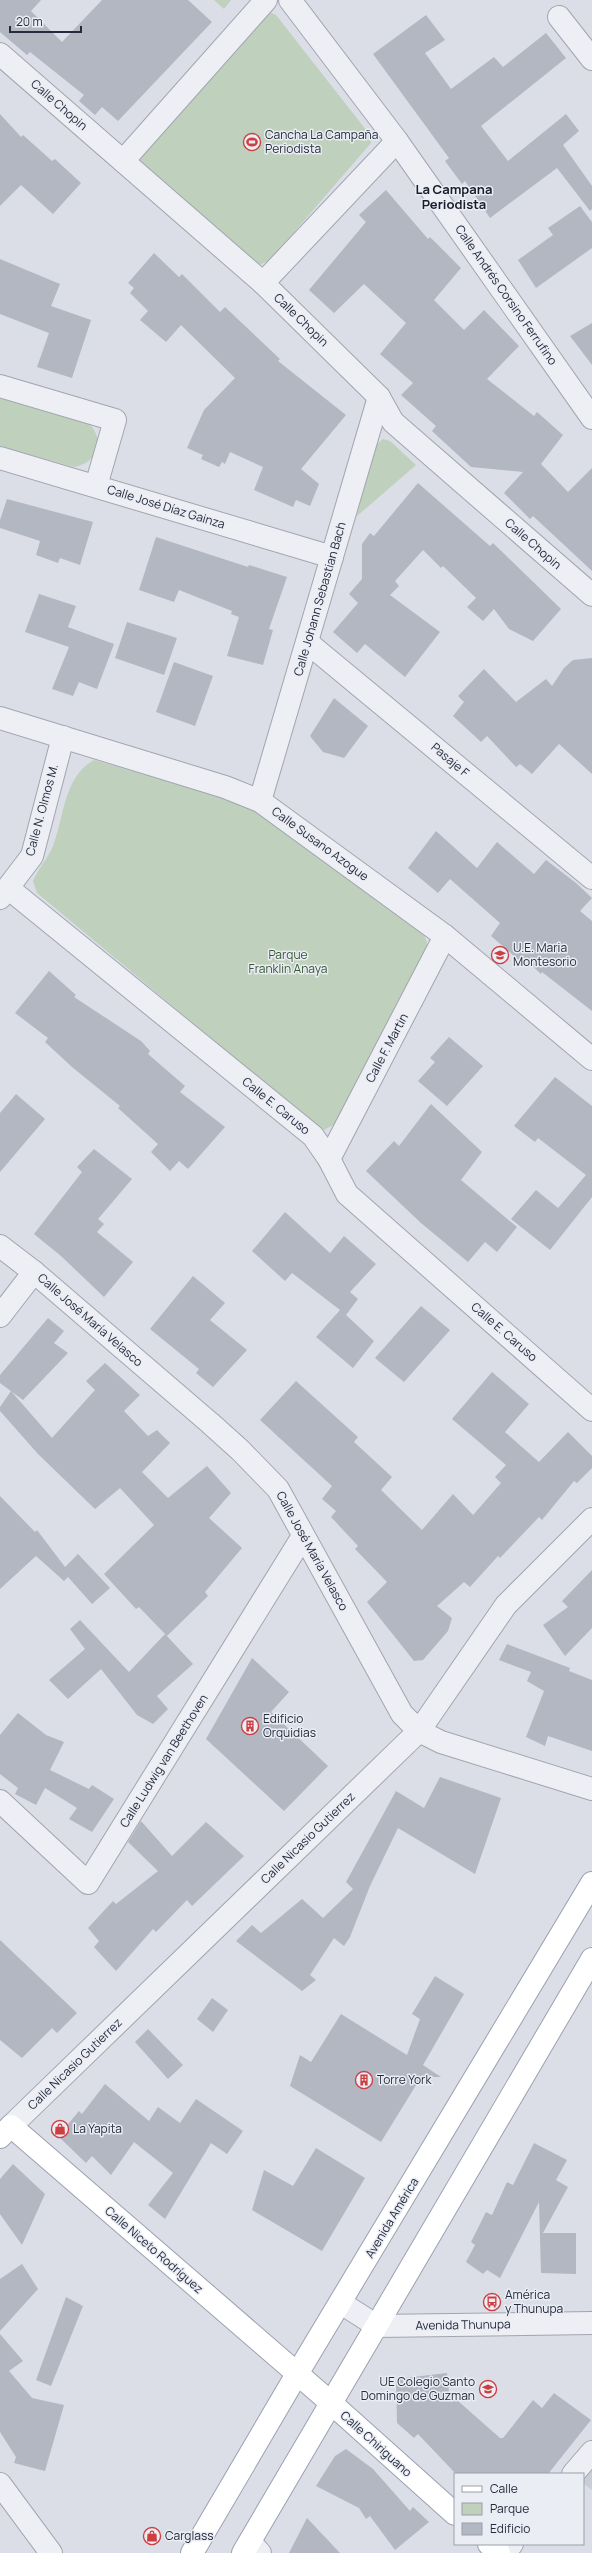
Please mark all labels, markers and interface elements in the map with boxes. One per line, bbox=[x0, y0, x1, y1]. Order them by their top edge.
scale bar bbox=[10, 8, 81, 34]
text: 20 m bbox=[16, 13, 43, 30]
street label: Calle Chopin bbox=[27, 75, 91, 134]
place label: Cancha La Campaña Periodista bbox=[265, 126, 378, 157]
sports icon: Cancha La Campaña Periodista bbox=[242, 132, 262, 152]
district label: La Campana Periodista bbox=[416, 180, 492, 213]
street label: Calle Andrés Corsino Ferrufino bbox=[451, 221, 561, 368]
street label: Calle Chopin bbox=[270, 289, 332, 350]
street label: Calle José Díaz Gainza bbox=[105, 480, 227, 533]
street label: Calle Chopin bbox=[501, 514, 565, 573]
street label: Calle Johann Sebastian Bach bbox=[289, 520, 350, 678]
street label: Pasaje F bbox=[428, 739, 473, 781]
street label: Calle N. Olmos M. bbox=[21, 762, 62, 858]
street label: Calle Susano Azogue bbox=[268, 803, 372, 885]
place label: U.E. Maria Montesorio bbox=[513, 939, 577, 970]
school or university icon: U.E. Maria Montesorio bbox=[490, 945, 510, 965]
park label: Parque Franklin Anaya bbox=[249, 946, 327, 977]
street label: Calle F. Martin bbox=[361, 1010, 412, 1085]
street label: Calle E. Caruso bbox=[239, 1073, 314, 1138]
street label: Calle José María Velasco bbox=[34, 1269, 147, 1370]
street label: Calle E. Caruso bbox=[468, 1298, 541, 1365]
street label: Calle José María Velasco bbox=[272, 1488, 352, 1614]
street label: Calle Ludwig van Beethoven bbox=[116, 1691, 212, 1831]
place label: Edificio Orquidias bbox=[263, 1710, 316, 1741]
building icon: Edificio Orquidias bbox=[240, 1716, 260, 1736]
street label: Calle Nicasio Gutierrez bbox=[257, 1788, 359, 1887]
street label: Calle Nicasio Gutierrez bbox=[24, 2014, 126, 2113]
building icon: Torre York bbox=[354, 2070, 374, 2090]
place label: Torre York bbox=[377, 2071, 432, 2088]
shop icon: La Yapita bbox=[50, 2119, 70, 2139]
place label: La Yapita bbox=[73, 2120, 122, 2137]
street label: Avenida América bbox=[361, 2174, 422, 2261]
street label: Calle Niceto Rodríguez bbox=[101, 2202, 207, 2297]
place label: América y Thunupa bbox=[505, 2286, 563, 2317]
bus stop icon: América y Thunupa bbox=[482, 2292, 502, 2312]
street label: Avenida Thunupa bbox=[415, 2315, 511, 2334]
place label: UE Colegio Santo Domingo de Guzman bbox=[361, 2373, 475, 2404]
school or university icon: UE Colegio Santo Domingo de Guzman bbox=[478, 2379, 498, 2399]
street label: Calle Chiriguano bbox=[337, 2407, 416, 2480]
legend bbox=[454, 2473, 584, 2545]
text: Calle bbox=[490, 2480, 518, 2497]
text: Parque bbox=[490, 2500, 529, 2517]
text: Edificio bbox=[490, 2520, 530, 2537]
shop icon: Carglass bbox=[142, 2526, 162, 2546]
place label: Carglass bbox=[165, 2527, 214, 2544]

